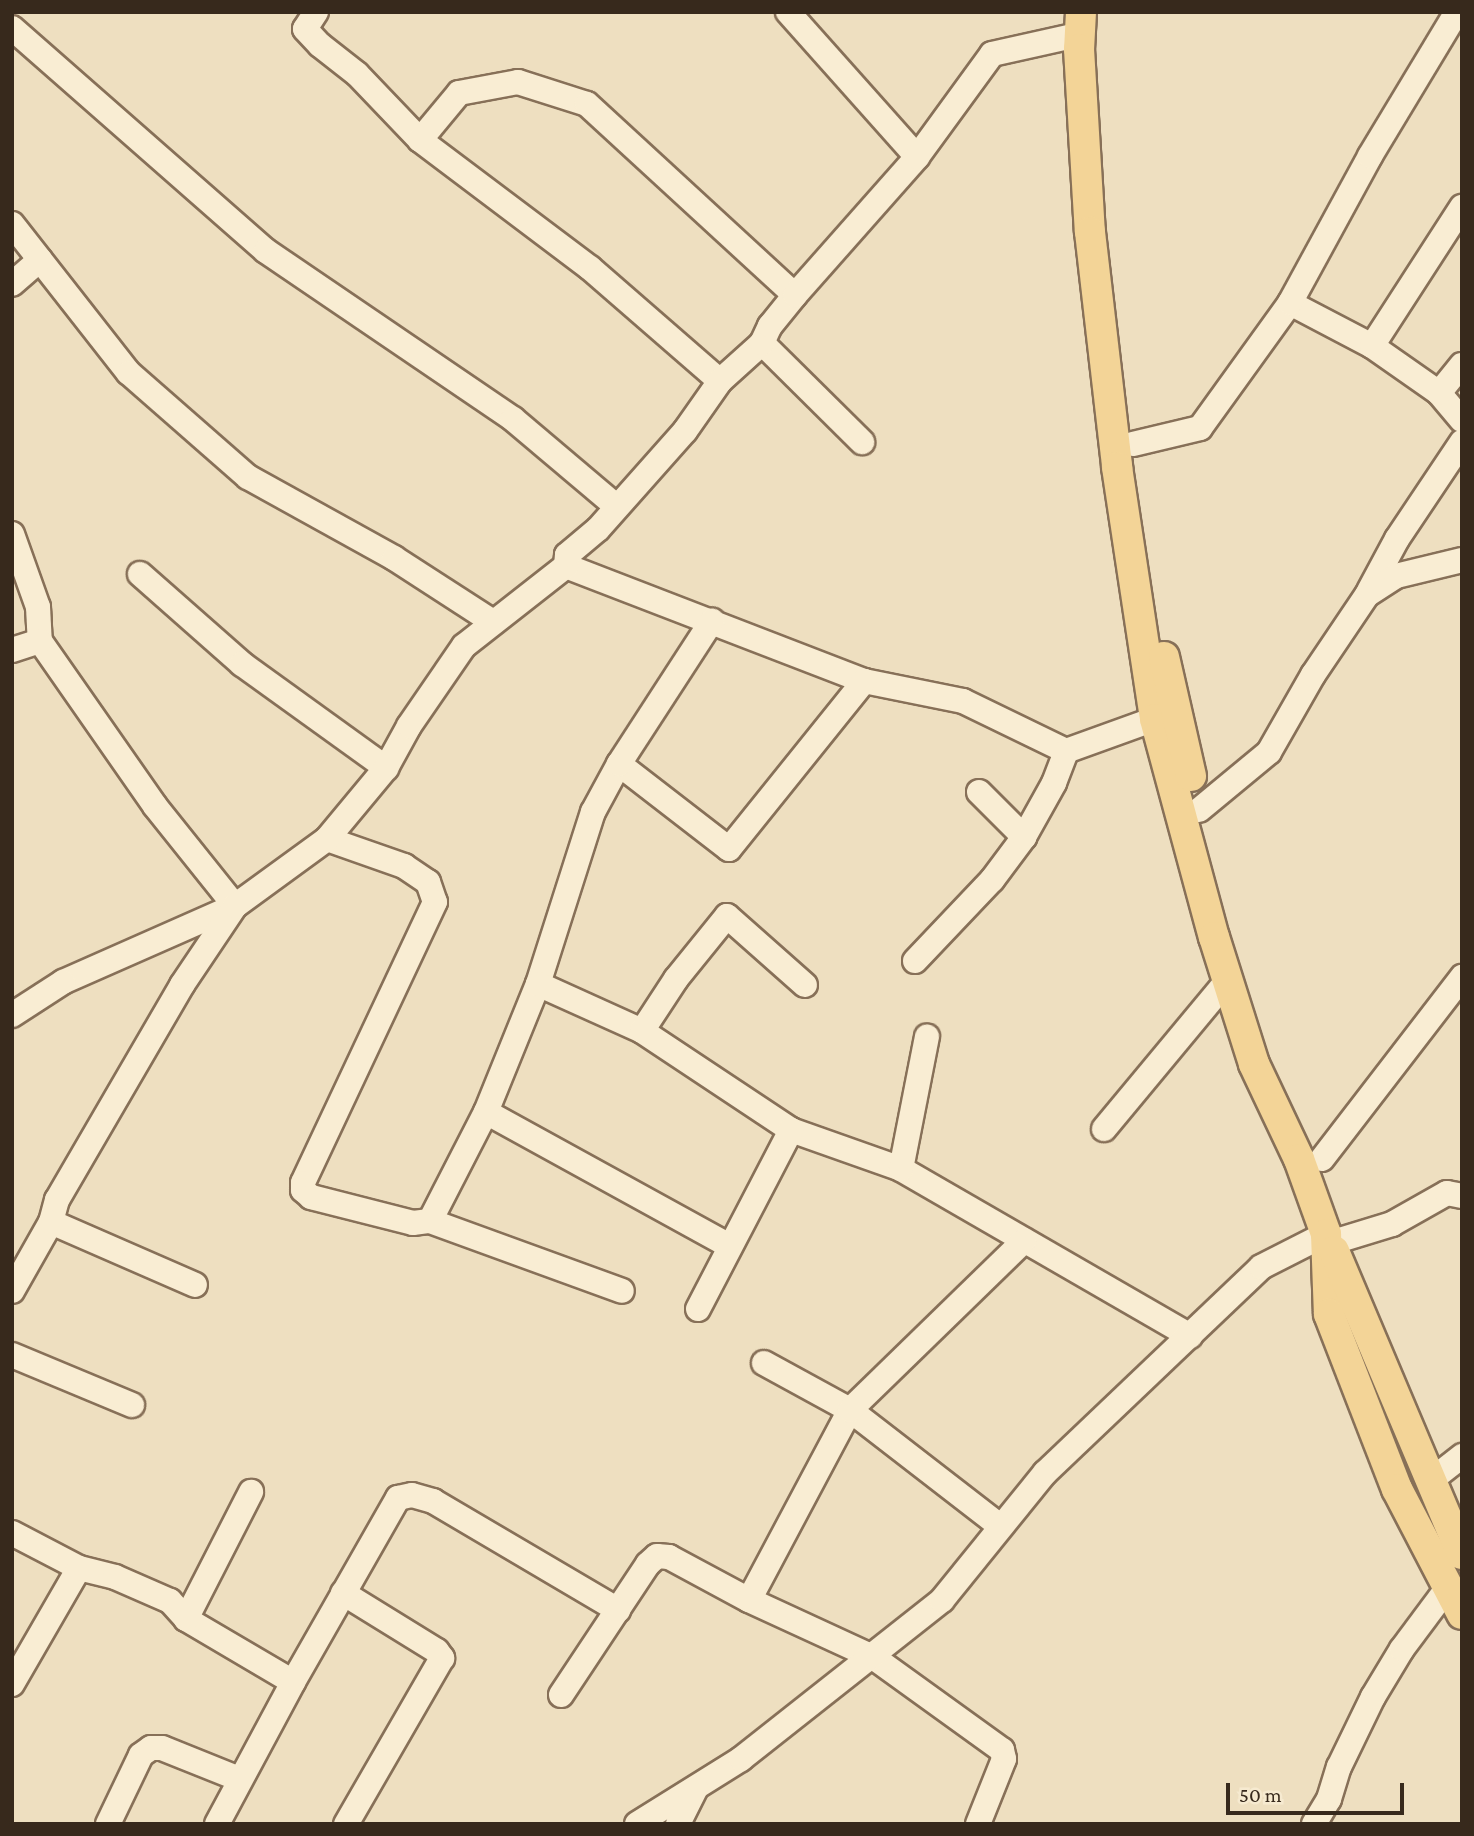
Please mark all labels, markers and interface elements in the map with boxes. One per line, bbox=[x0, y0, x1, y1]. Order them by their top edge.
scale bar bbox=[1229, 1770, 1408, 1814]
text: 50 m bbox=[1239, 1783, 1282, 1807]

